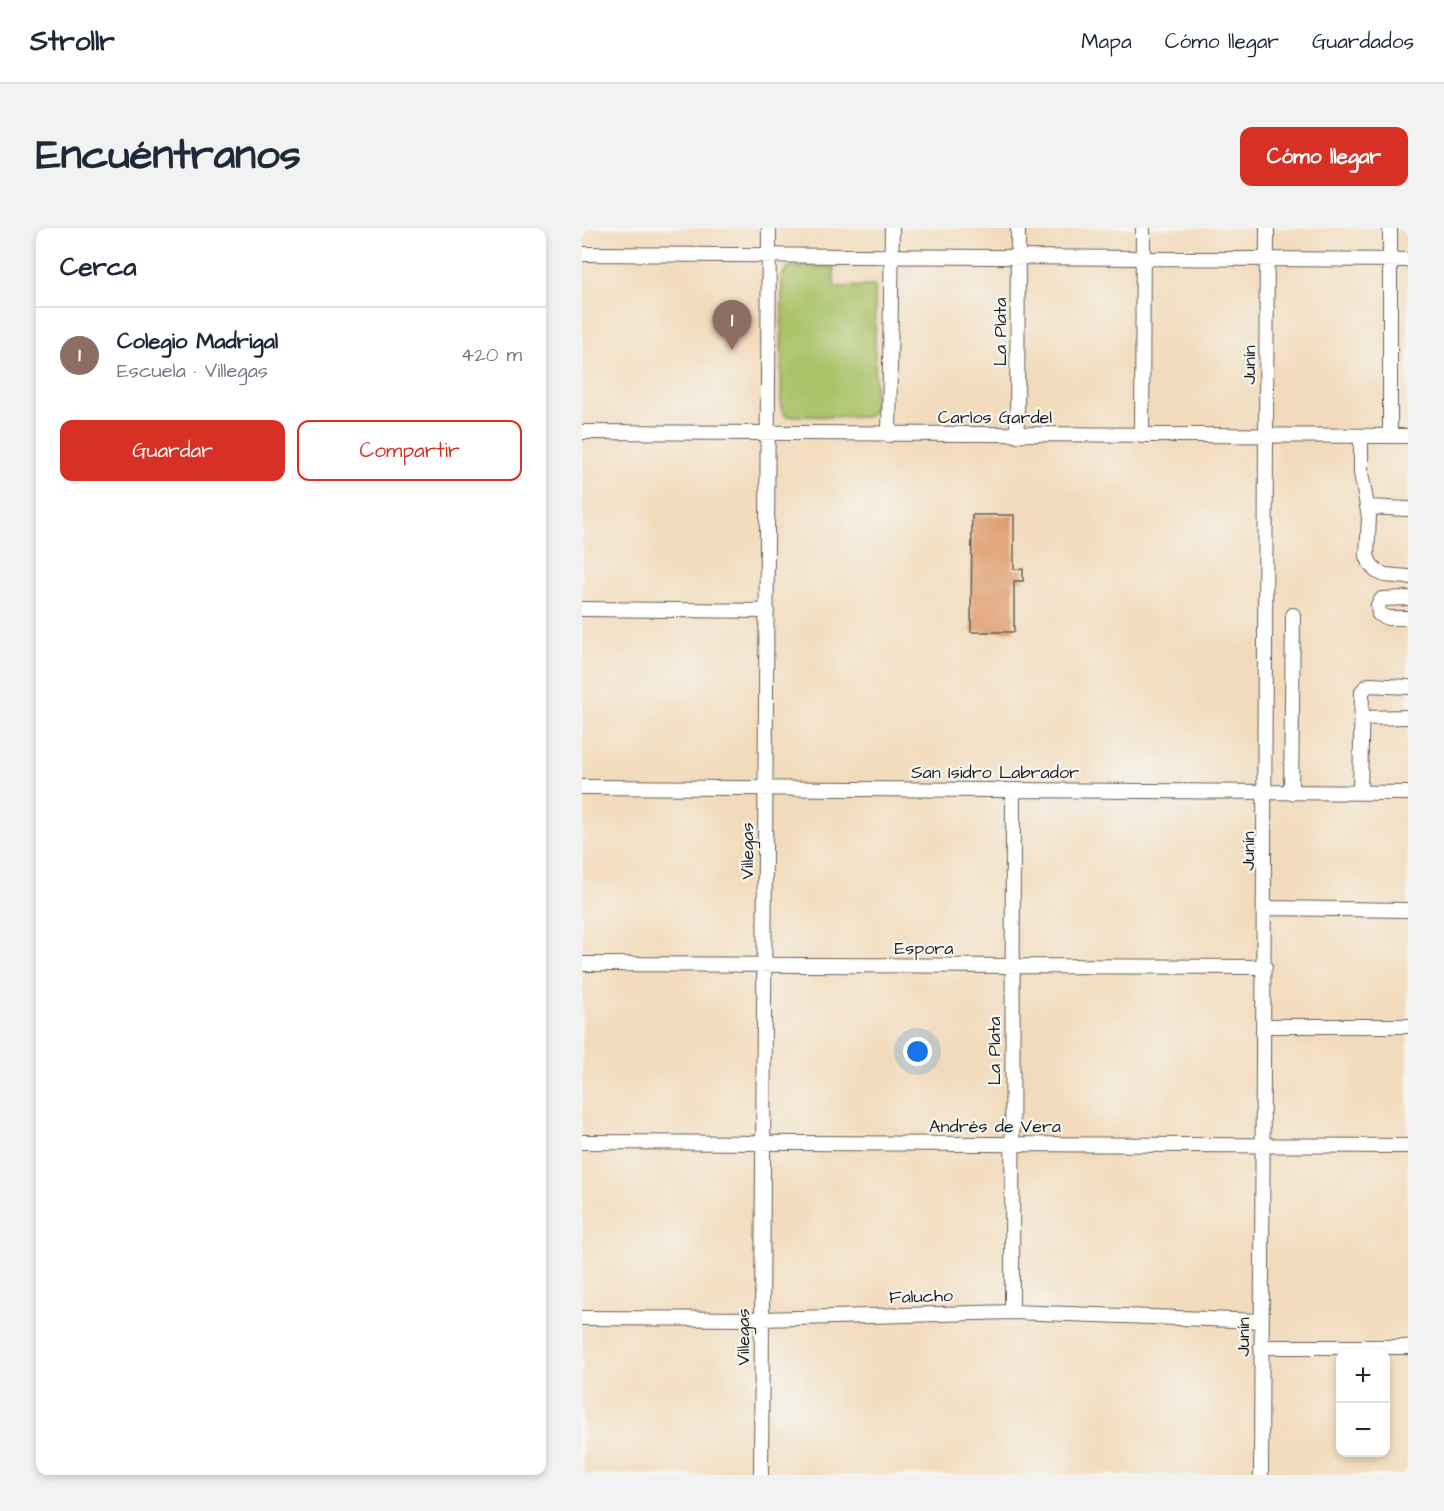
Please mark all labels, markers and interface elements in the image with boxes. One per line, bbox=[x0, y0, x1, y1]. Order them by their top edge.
text: Strollr bbox=[30, 22, 115, 61]
text: Mapa bbox=[1081, 27, 1132, 56]
text: Cómo llegar bbox=[1165, 27, 1279, 56]
text: Guardados bbox=[1312, 27, 1414, 56]
text: Encuéntranos bbox=[36, 127, 301, 185]
button: Cómo llegar bbox=[1240, 127, 1408, 186]
text: Cerca bbox=[60, 249, 137, 285]
street label: La Plata bbox=[988, 298, 1013, 366]
pin: 1 bbox=[712, 300, 752, 350]
text: Colegio Madrigal bbox=[117, 326, 278, 357]
text: 1 bbox=[78, 341, 81, 369]
text: 420 m bbox=[461, 341, 522, 369]
street label: Junín bbox=[1237, 345, 1262, 385]
text: Escuela · Villegas bbox=[117, 357, 268, 385]
street label: Carlos Gardel bbox=[938, 405, 1052, 430]
button: Guardar bbox=[60, 420, 285, 481]
button: Compartir bbox=[297, 420, 522, 481]
street label: San Isidro Labrador bbox=[911, 760, 1079, 785]
street label: Villegas bbox=[735, 823, 761, 879]
street label: Junín bbox=[1236, 831, 1261, 871]
street label: Espora bbox=[895, 936, 953, 961]
street label: La Plata bbox=[982, 1017, 1007, 1085]
your location bbox=[903, 1037, 932, 1066]
street label: Andrés de Vera bbox=[929, 1114, 1061, 1139]
street label: Falucho bbox=[889, 1283, 953, 1310]
street label: Villegas bbox=[731, 1309, 757, 1365]
street label: Junín bbox=[1231, 1317, 1256, 1357]
map controls bbox=[1336, 1349, 1390, 1457]
button: + bbox=[1336, 1349, 1390, 1403]
button: − bbox=[1336, 1403, 1390, 1457]

